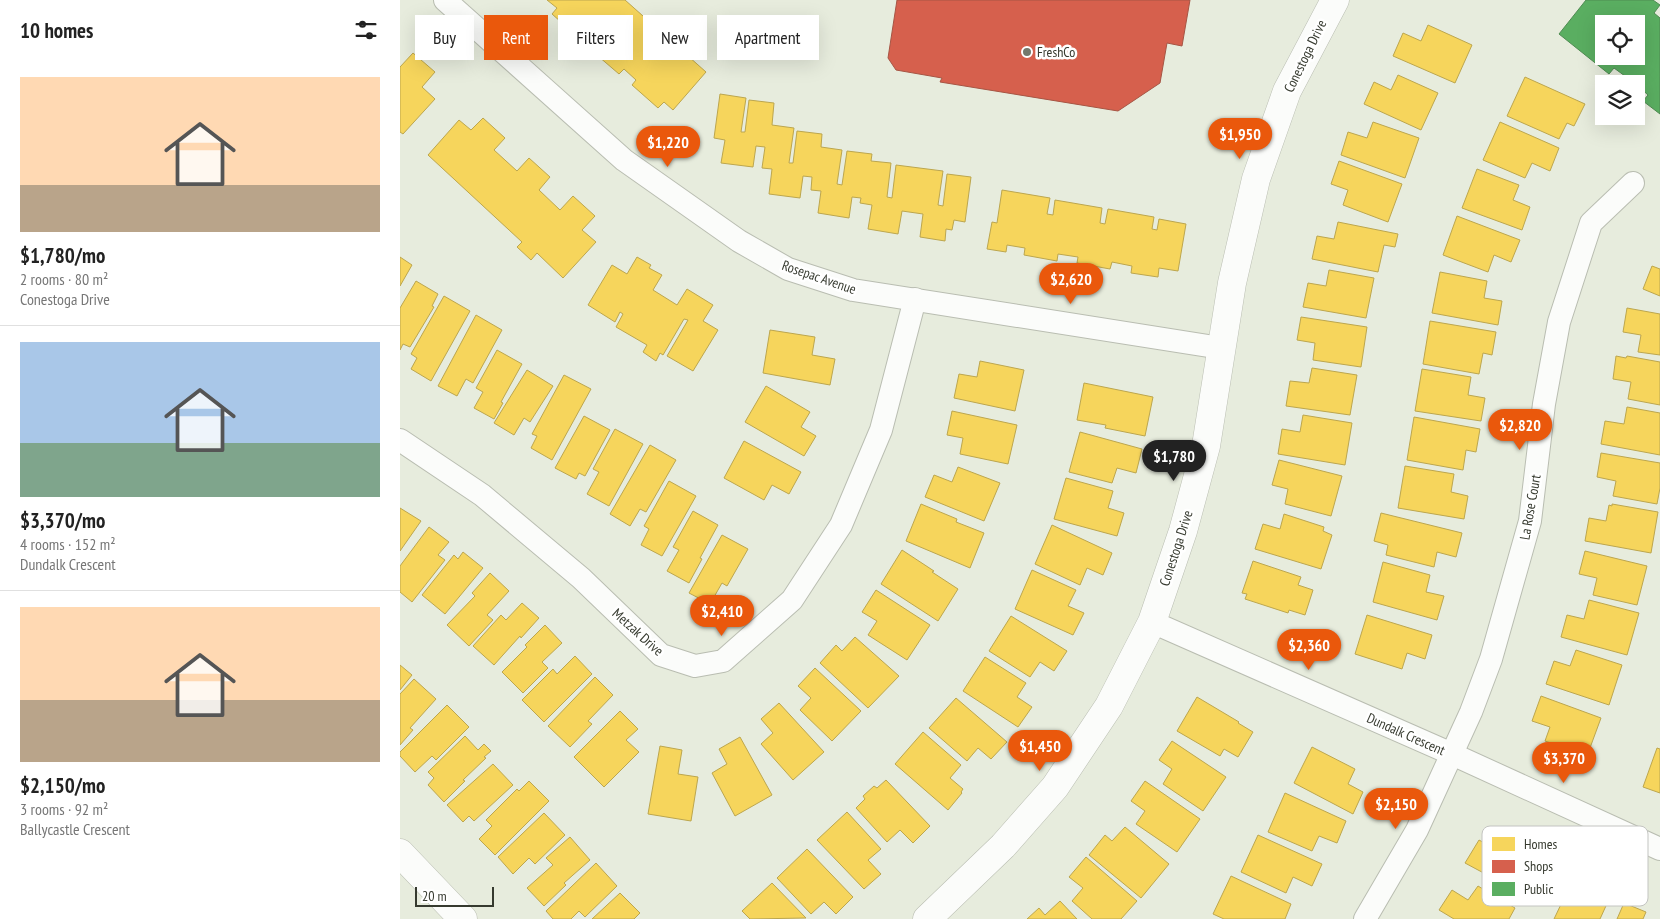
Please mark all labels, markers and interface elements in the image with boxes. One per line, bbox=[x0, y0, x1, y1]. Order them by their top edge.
chip: Buy bbox=[415, 15, 474, 60]
chip: Rent bbox=[484, 15, 548, 60]
chip: Filters bbox=[558, 15, 633, 60]
chip: New bbox=[643, 15, 707, 60]
chip: Apartment bbox=[717, 15, 819, 60]
map controls bbox=[1595, 15, 1645, 125]
button: locate bbox=[1595, 15, 1645, 65]
icon: filters bbox=[352, 16, 380, 44]
text: 10 homes bbox=[20, 17, 93, 44]
street label: Conestoga Drive bbox=[1280, 17, 1330, 95]
place label: FreshCo bbox=[1037, 43, 1075, 61]
marker: FreshCo bbox=[1021, 46, 1033, 58]
button: layers bbox=[1595, 75, 1645, 125]
icon: home bbox=[155, 109, 245, 199]
pin: $1,950 bbox=[1199, 118, 1281, 160]
text: $1,950 bbox=[1219, 124, 1261, 144]
pin: $1,220 bbox=[627, 126, 709, 168]
text: $1,220 bbox=[647, 132, 689, 152]
text: $1,780/mo bbox=[20, 242, 105, 269]
street label: Rosepac Avenue bbox=[780, 256, 859, 298]
pin: $2,620 bbox=[1030, 262, 1112, 305]
text: 2 rooms · 80 m² bbox=[20, 269, 108, 289]
text: $2,620 bbox=[1050, 269, 1092, 289]
text: Conestoga Drive bbox=[20, 289, 110, 309]
icon: home bbox=[155, 375, 245, 465]
pin: $2,820 bbox=[1479, 408, 1561, 451]
text: $2,820 bbox=[1499, 415, 1541, 435]
pin: $1,780 bbox=[1133, 440, 1215, 482]
text: $1,780 bbox=[1153, 446, 1195, 466]
street label: La Rose Court bbox=[1515, 473, 1545, 541]
text: $3,370/mo bbox=[20, 507, 105, 534]
street label: Conestoga Drive bbox=[1155, 508, 1197, 588]
text: 4 rooms · 152 m² bbox=[20, 534, 116, 554]
text: Dundalk Crescent bbox=[20, 554, 116, 574]
pin: $2,410 bbox=[681, 594, 763, 637]
text: $2,410 bbox=[701, 601, 743, 621]
street label: Metzak Drive bbox=[609, 604, 667, 660]
pin: $2,360 bbox=[1268, 628, 1350, 671]
text: $2,360 bbox=[1288, 635, 1330, 655]
icon: home bbox=[155, 640, 245, 730]
street label: Dundalk Crescent bbox=[1364, 709, 1448, 759]
pin: $1,450 bbox=[999, 730, 1081, 772]
text: $1,450 bbox=[1019, 736, 1061, 756]
pin: $3,370 bbox=[1523, 742, 1605, 784]
text: $3,370 bbox=[1543, 748, 1585, 768]
text: $2,150/mo bbox=[20, 772, 105, 799]
pin: $2,150 bbox=[1355, 788, 1437, 830]
text: $2,150 bbox=[1375, 794, 1417, 814]
text: 3 rooms · 92 m² bbox=[20, 799, 108, 819]
text: Ballycastle Crescent bbox=[20, 819, 130, 839]
legend bbox=[1482, 826, 1648, 906]
text: Homes bbox=[1524, 835, 1557, 853]
text: Shops bbox=[1524, 857, 1553, 875]
text: Public bbox=[1524, 880, 1553, 898]
scale bar bbox=[415, 884, 494, 907]
text: 20 m bbox=[422, 887, 447, 905]

